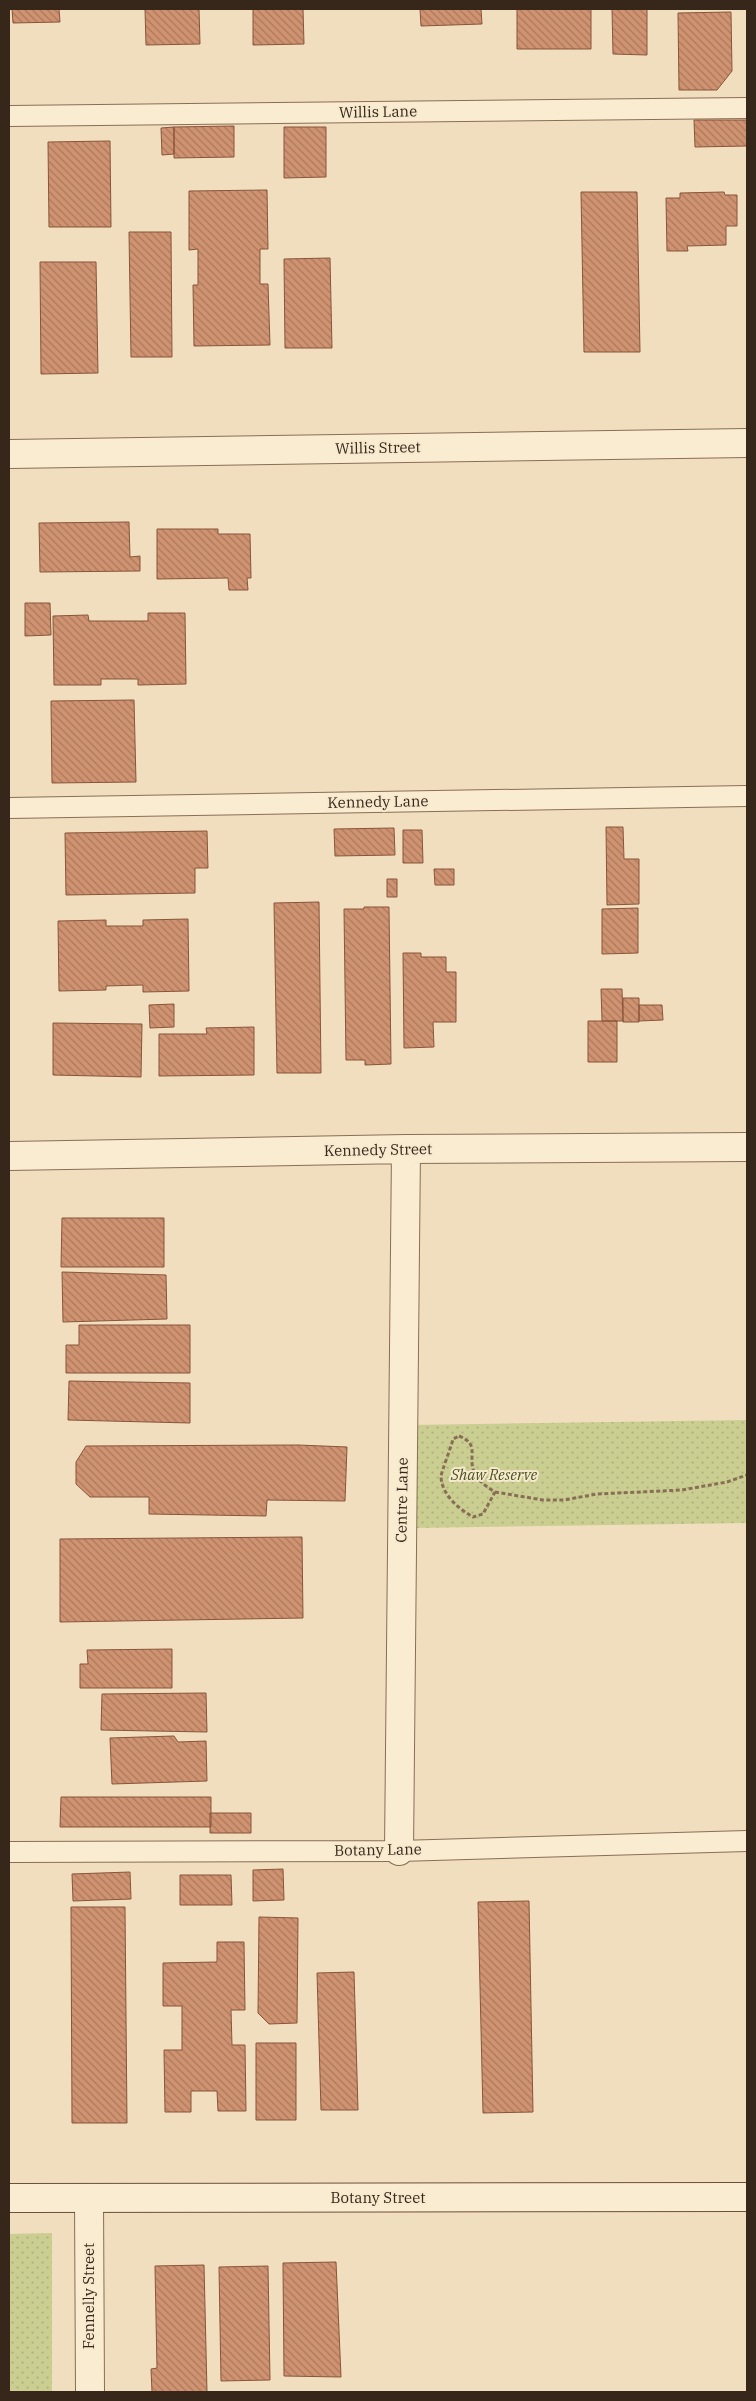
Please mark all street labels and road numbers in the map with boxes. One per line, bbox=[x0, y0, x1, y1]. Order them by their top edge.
street label: Willis Lane bbox=[339, 101, 417, 122]
street label: Willis Street bbox=[335, 437, 421, 458]
street label: Kennedy Lane bbox=[327, 791, 429, 812]
street label: Kennedy Street bbox=[324, 1139, 432, 1160]
street label: Centre Lane bbox=[391, 1457, 412, 1543]
street label: Botany Lane bbox=[334, 1839, 422, 1860]
street label: Botany Street bbox=[330, 2188, 426, 2207]
street label: Fennelly Street bbox=[79, 2243, 98, 2349]

